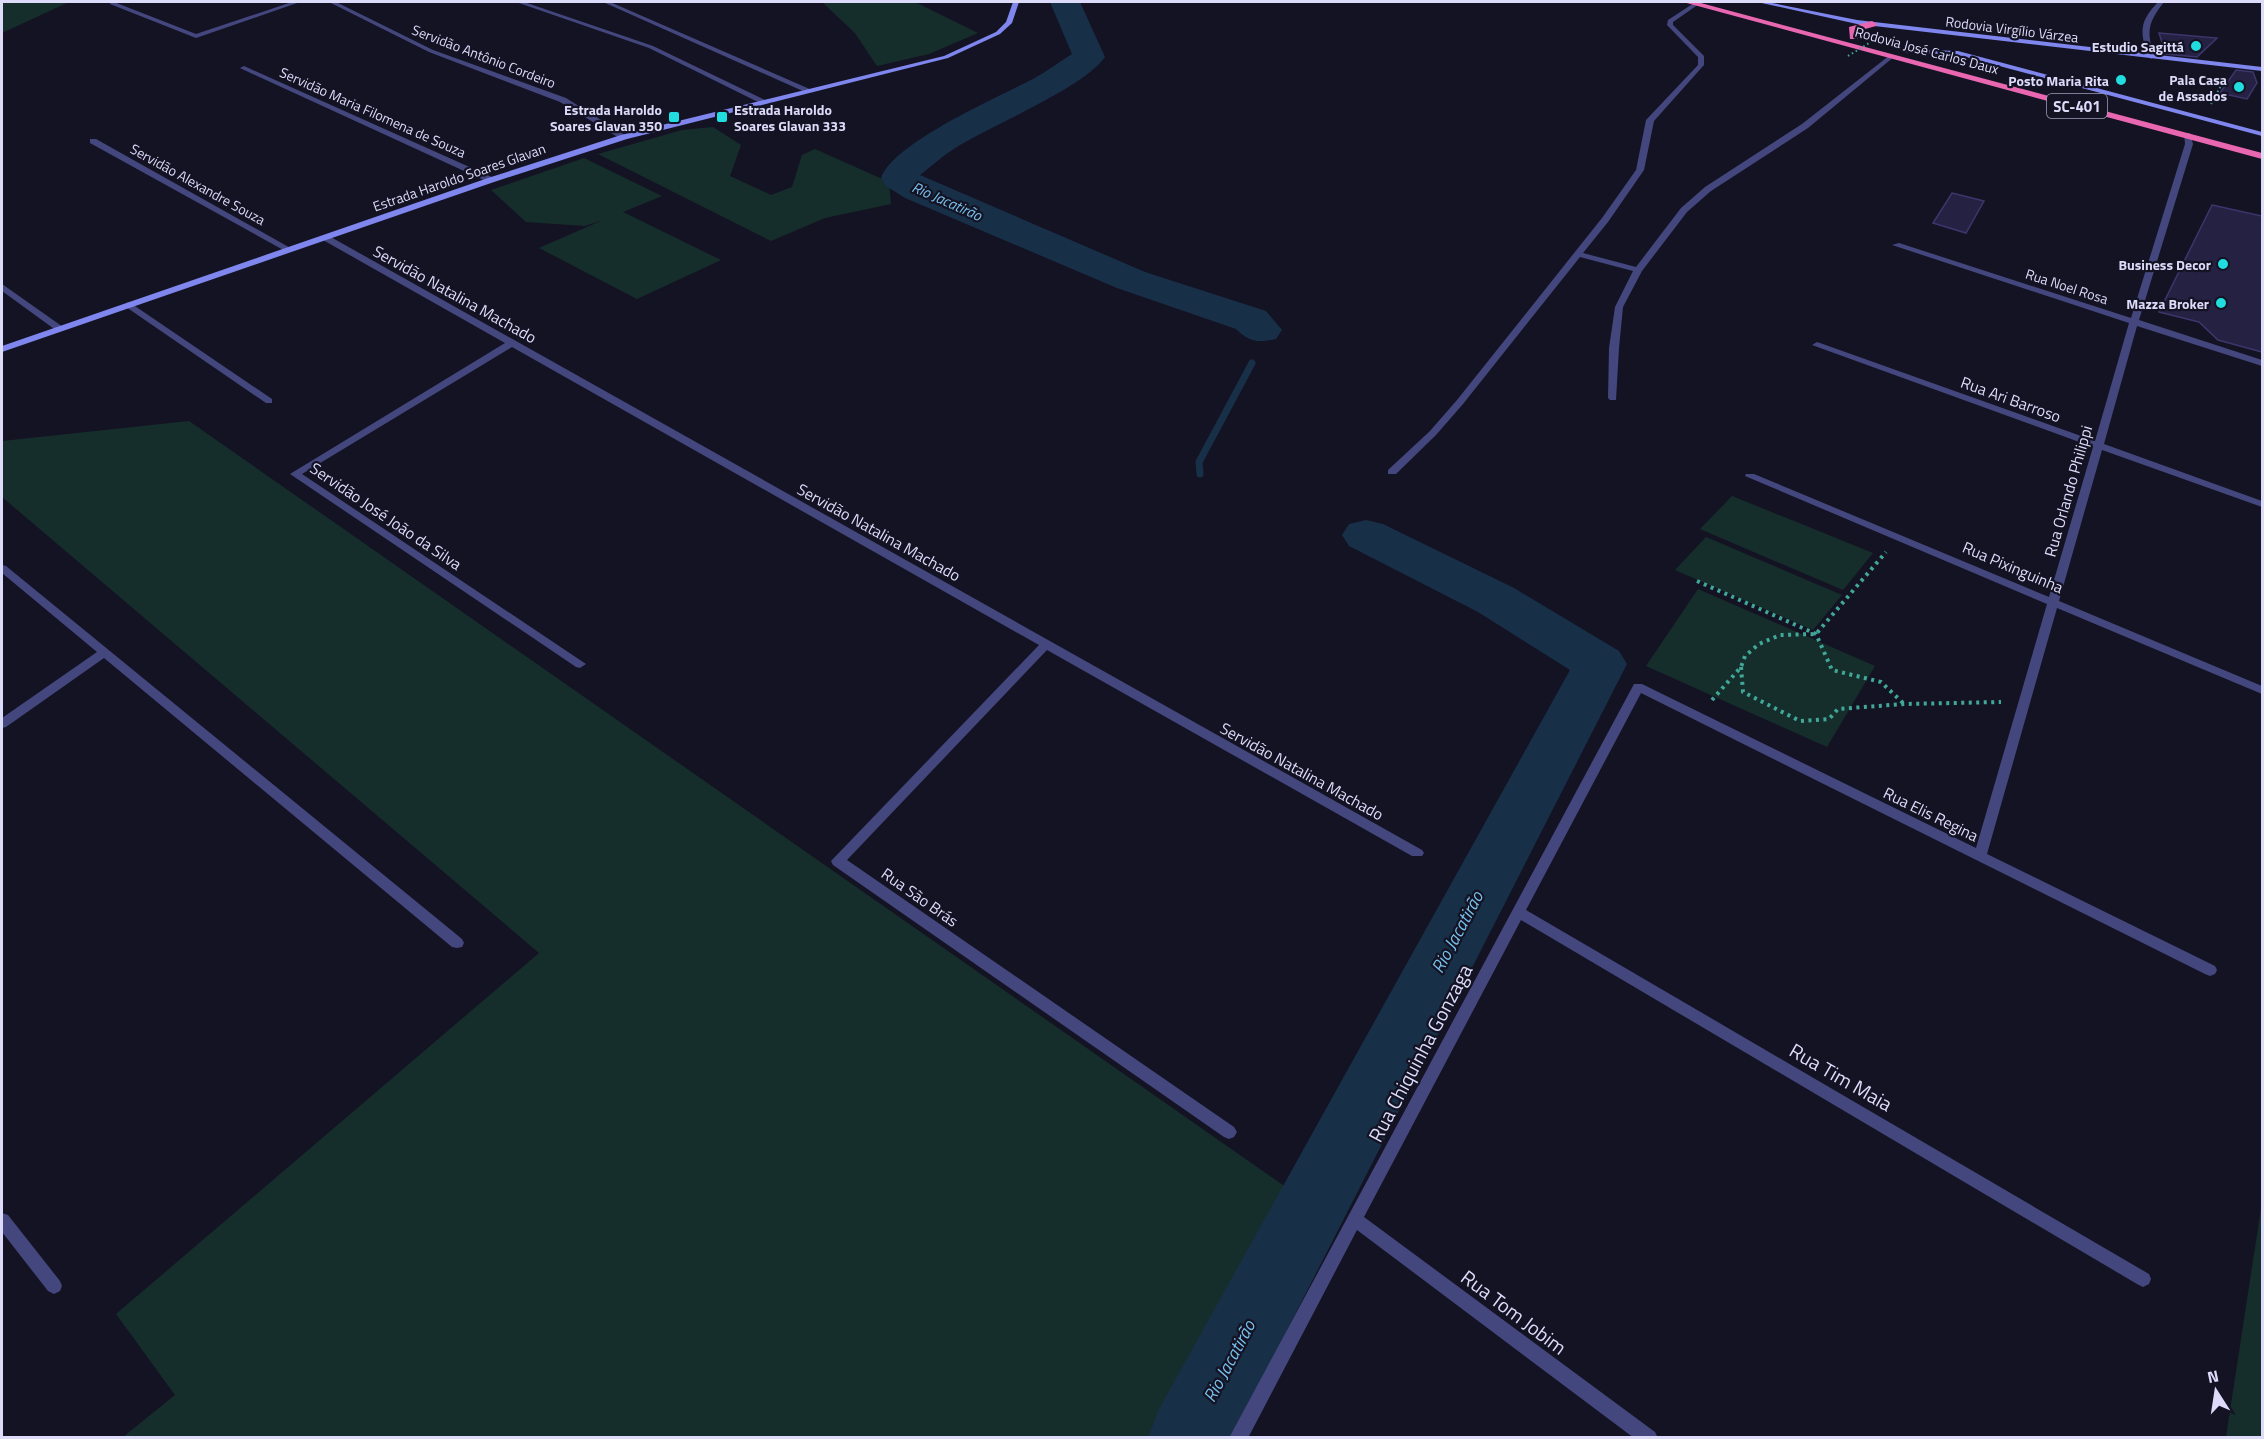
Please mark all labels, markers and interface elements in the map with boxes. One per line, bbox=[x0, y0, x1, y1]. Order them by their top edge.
street label: Rodovia Virgílio Várzea bbox=[1944, 10, 2080, 48]
street label: Servidão Antônio Cordeiro bbox=[409, 19, 559, 93]
street label: Rodovia José Carlos Daux bbox=[1853, 21, 2002, 79]
place label: Estudio Sagittá bbox=[2092, 36, 2184, 57]
marker: Estudio Sagittá bbox=[2189, 39, 2203, 53]
street label: Servidão Maria Filomena de Souza bbox=[277, 61, 469, 163]
place label: Pala Casa de Assados bbox=[2159, 69, 2227, 106]
place label: Posto Maria Rita bbox=[2008, 70, 2109, 91]
marker: Posto Maria Rita bbox=[2114, 73, 2128, 87]
marker: Pala Casa de Assados bbox=[2232, 80, 2246, 94]
road number: SC-401 bbox=[2047, 94, 2107, 118]
place label: Estrada Haroldo Soares Glavan 350 bbox=[550, 99, 662, 136]
place label: Estrada Haroldo Soares Glavan 333 bbox=[734, 99, 846, 136]
marker: Estrada Haroldo Soares Glavan 350 bbox=[667, 110, 681, 124]
marker: Estrada Haroldo Soares Glavan 333 bbox=[715, 110, 729, 124]
street label: Servidão Alexandre Souza bbox=[127, 138, 269, 230]
street label: Estrada Haroldo Soares Glavan bbox=[370, 138, 548, 216]
water label: Rio Jacatirão bbox=[908, 175, 986, 227]
street label: Servidão Natalina Machado bbox=[369, 239, 541, 349]
place label: Business Decor bbox=[2118, 254, 2211, 275]
marker: Business Decor bbox=[2216, 257, 2230, 271]
street label: Rua Noel Rosa bbox=[2023, 263, 2111, 309]
place label: Mazza Broker bbox=[2126, 293, 2209, 314]
marker: Mazza Broker bbox=[2214, 296, 2228, 310]
street label: Rua Ari Barroso bbox=[1958, 370, 2064, 428]
street label: Rua Orlando Philippi bbox=[2038, 422, 2098, 560]
street label: Servidão José João da Silva bbox=[305, 456, 467, 576]
street label: Servidão Natalina Machado bbox=[793, 477, 965, 587]
street label: Rua Pixinguinha bbox=[1959, 535, 2067, 599]
street label: Servidão Natalina Machado bbox=[1216, 716, 1388, 826]
street label: Rua Elis Regina bbox=[1879, 781, 1983, 847]
street label: Rua São Brás bbox=[877, 862, 963, 932]
water label: Rio Jacatirão bbox=[1424, 885, 1490, 978]
street label: Rua Chiquinha Gonzaga bbox=[1360, 958, 1480, 1148]
street label: Rua Tim Maia bbox=[1784, 1035, 1898, 1119]
street label: Rua Tom Jobim bbox=[1455, 1262, 1573, 1362]
water label: Rio Jacatirão bbox=[1196, 1314, 1262, 1407]
north arrow bbox=[2186, 1361, 2246, 1421]
text: N bbox=[2205, 1363, 2221, 1389]

